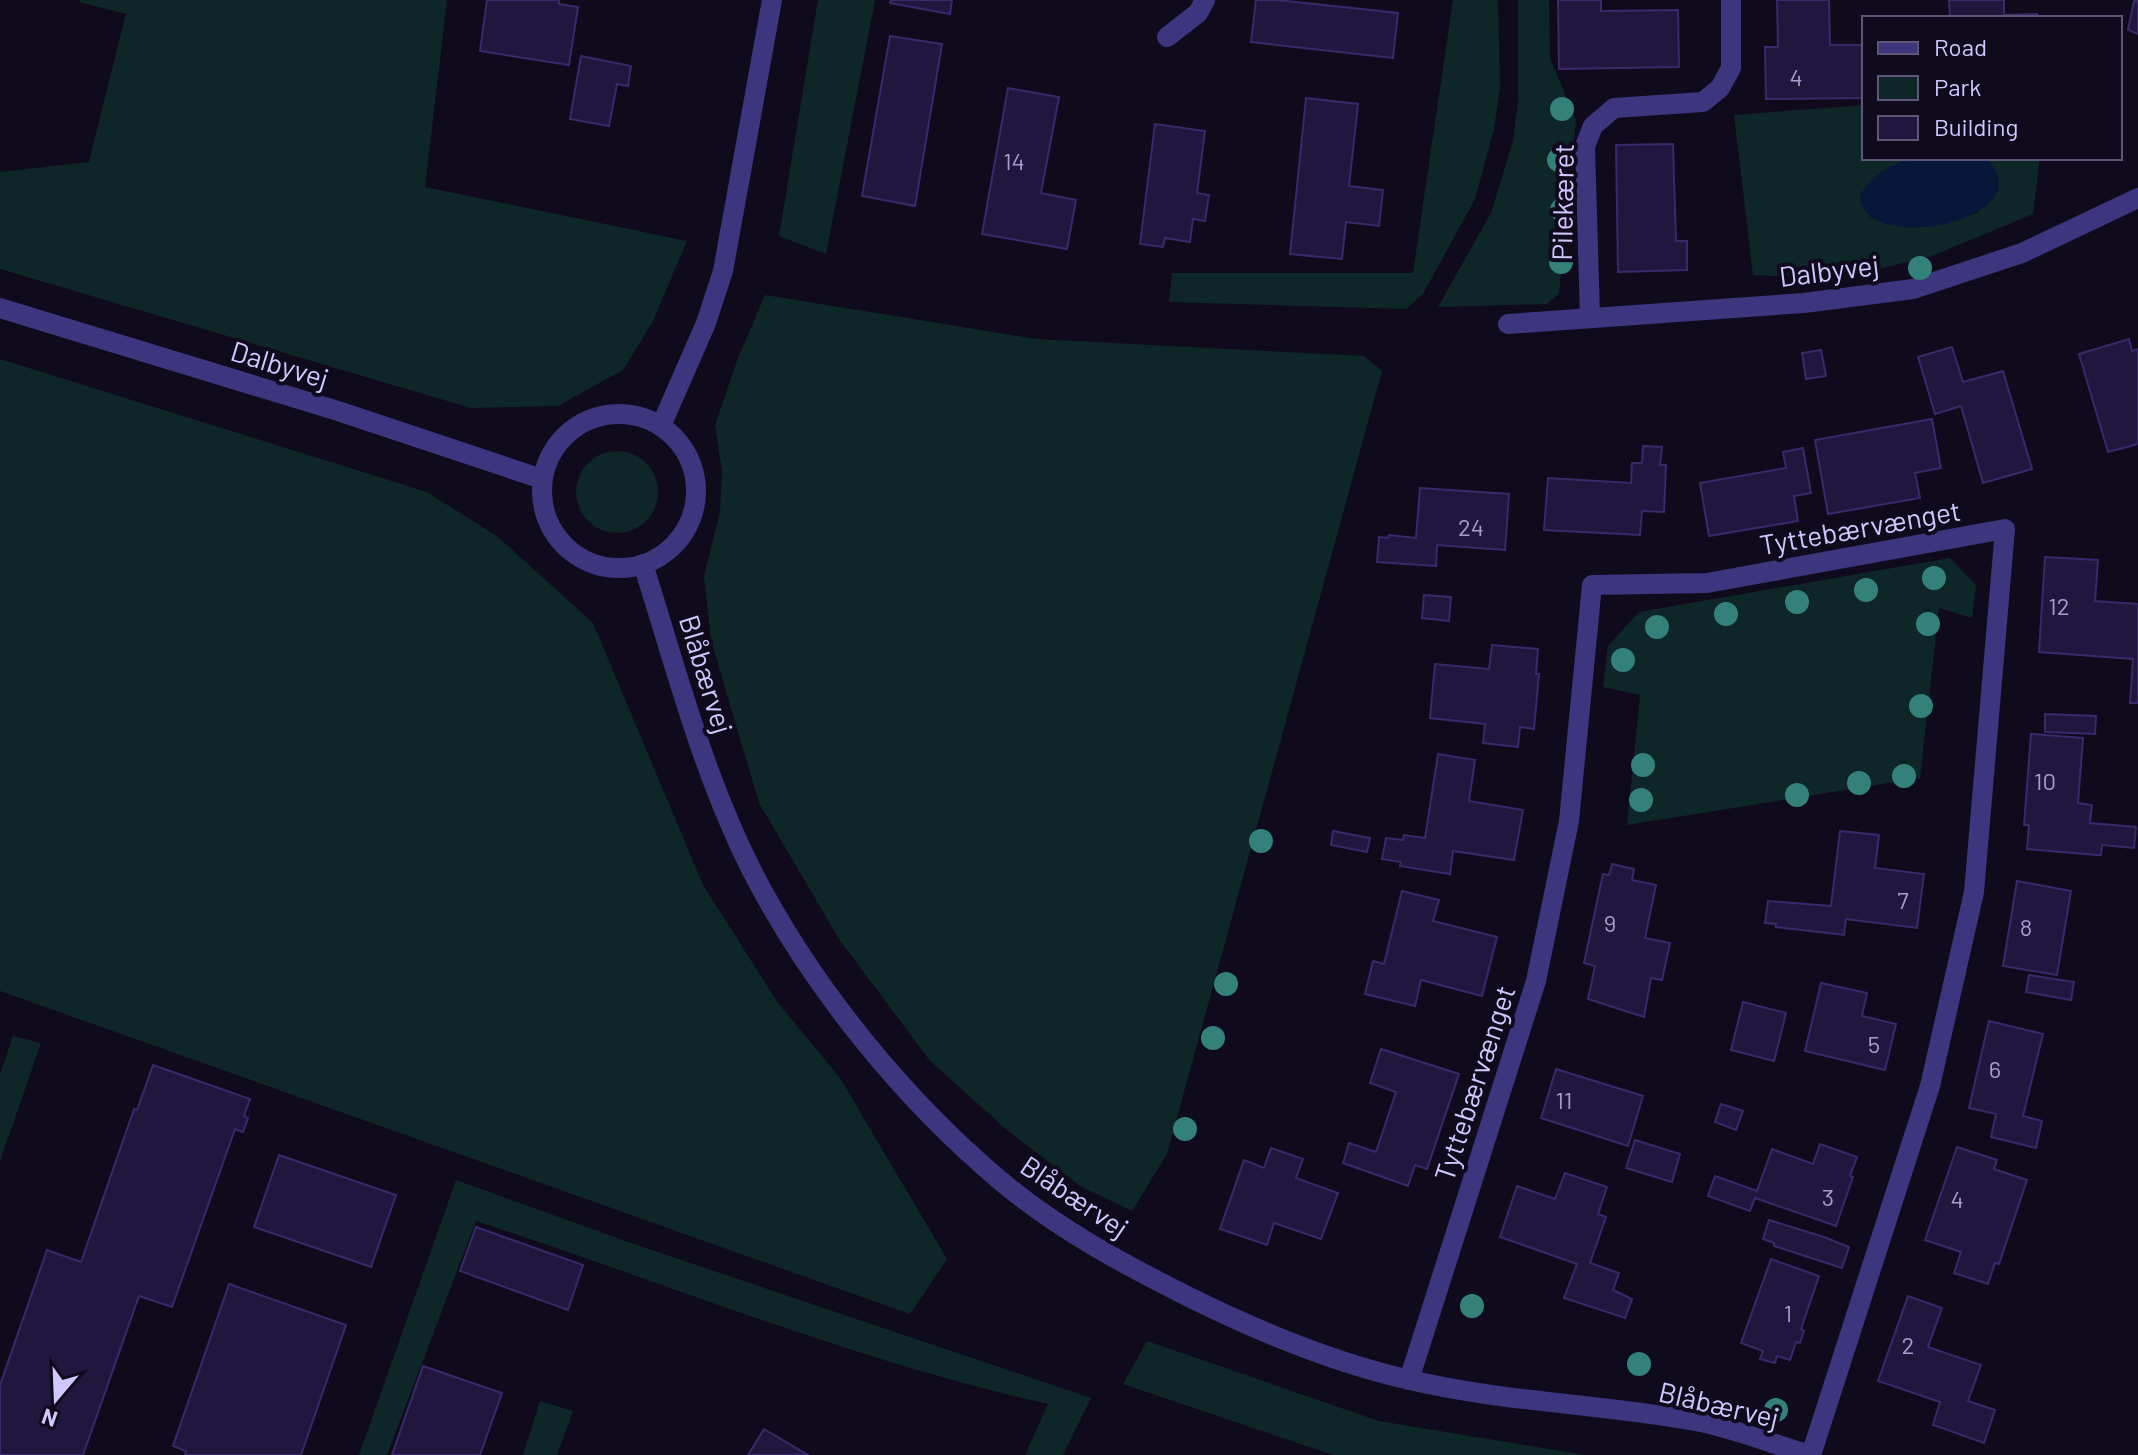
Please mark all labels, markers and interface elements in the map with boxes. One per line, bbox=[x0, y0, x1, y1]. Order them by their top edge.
legend bbox=[1862, 16, 2122, 160]
text: Road bbox=[1934, 32, 1987, 61]
house number: 4 bbox=[1789, 62, 1803, 91]
text: Park bbox=[1934, 72, 1981, 101]
text: Building bbox=[1934, 112, 2018, 141]
street label: Pilekæret bbox=[1544, 143, 1580, 261]
house number: 14 bbox=[1003, 146, 1025, 175]
street label: Dalbyvej bbox=[1777, 247, 1881, 293]
street label: Dalbyvej bbox=[227, 333, 333, 395]
street label: Tyttebærvænget bbox=[1757, 493, 1963, 561]
house number: 24 bbox=[1458, 512, 1484, 541]
house number: 12 bbox=[2048, 591, 2070, 620]
street label: Blåbærvej bbox=[673, 610, 741, 738]
house number: 10 bbox=[2034, 766, 2056, 795]
house number: 7 bbox=[1897, 885, 1909, 914]
house number: 9 bbox=[1604, 908, 1616, 937]
house number: 8 bbox=[2020, 912, 2032, 941]
street label: Tyttebærvænget bbox=[1426, 981, 1522, 1185]
house number: 5 bbox=[1868, 1029, 1880, 1058]
house number: 6 bbox=[1989, 1054, 2001, 1083]
house number: 11 bbox=[1556, 1085, 1572, 1114]
street label: Blåbærvej bbox=[1015, 1148, 1135, 1244]
house number: 3 bbox=[1822, 1182, 1834, 1211]
house number: 4 bbox=[1950, 1184, 1964, 1213]
house number: 1 bbox=[1784, 1298, 1792, 1327]
house number: 2 bbox=[1902, 1330, 1914, 1359]
north arrow bbox=[16, 1359, 96, 1439]
street label: Blåbærvej bbox=[1656, 1374, 1782, 1434]
text: N bbox=[38, 1404, 60, 1434]

